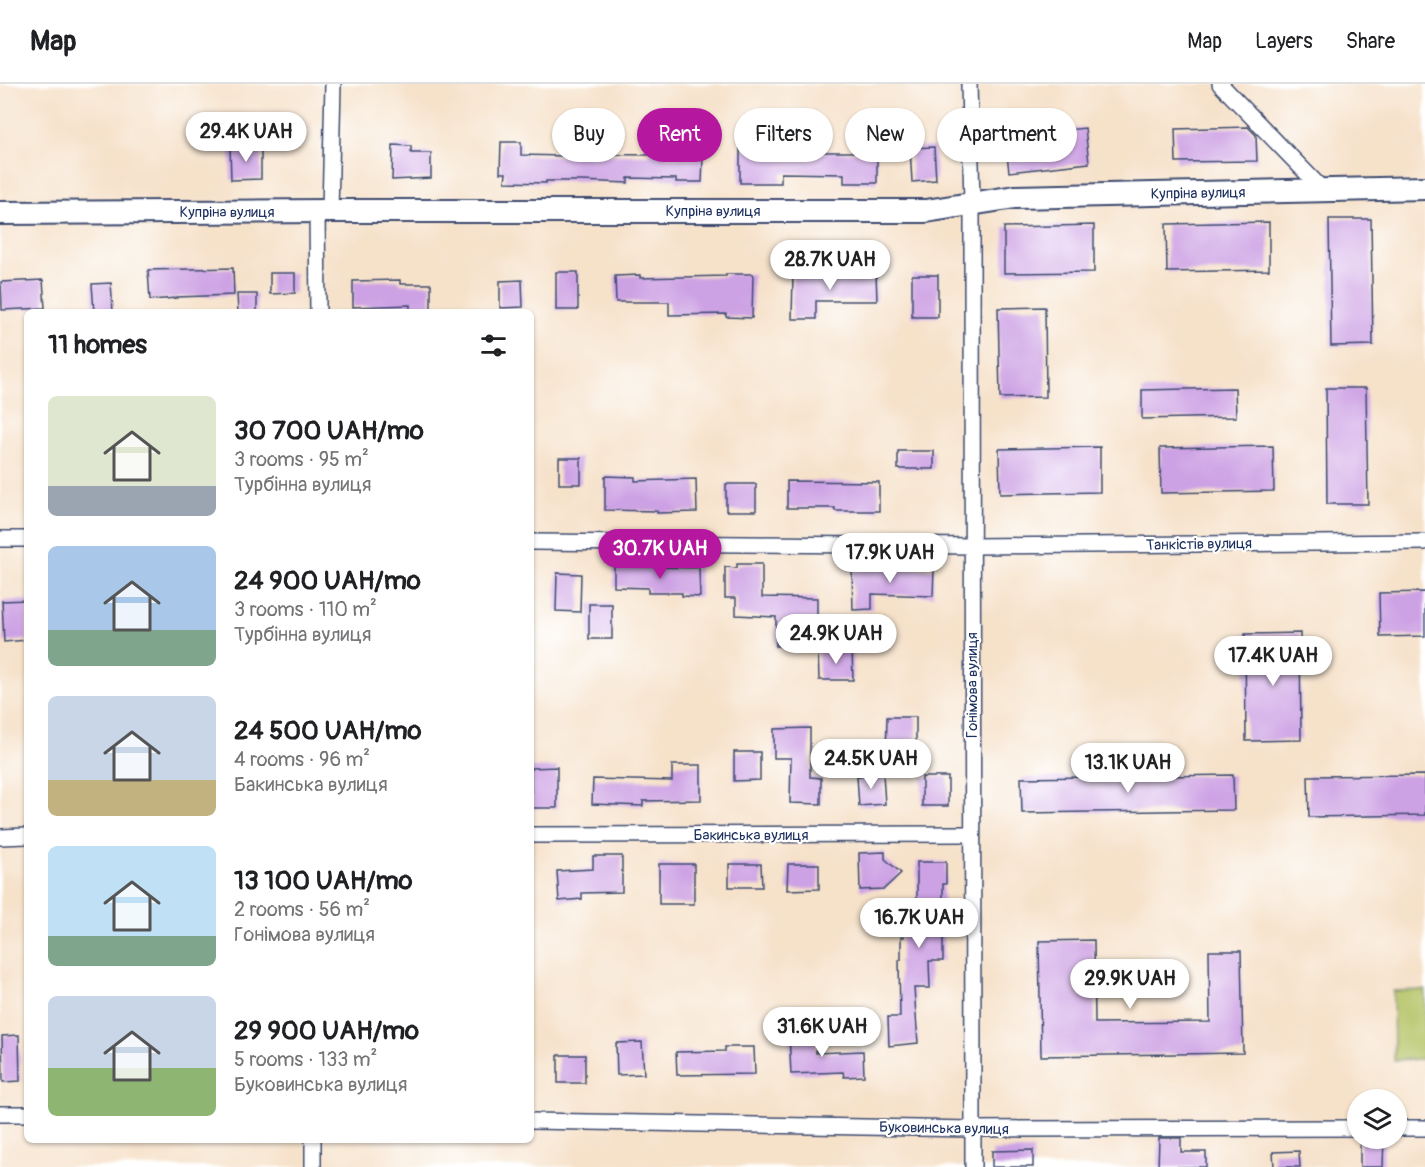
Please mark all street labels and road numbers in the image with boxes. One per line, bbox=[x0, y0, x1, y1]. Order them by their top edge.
street label: Купріна вулиця bbox=[1150, 183, 1246, 204]
street label: Купріна вулиця bbox=[666, 202, 760, 221]
street label: Купріна вулиця bbox=[180, 203, 274, 222]
street label: Танкістів вулиця bbox=[1146, 534, 1252, 555]
street label: Гонімова вулиця bbox=[963, 632, 982, 738]
street label: Бакинська вулиця bbox=[693, 826, 809, 845]
street label: Буковинська вулиця bbox=[879, 1118, 1009, 1139]

